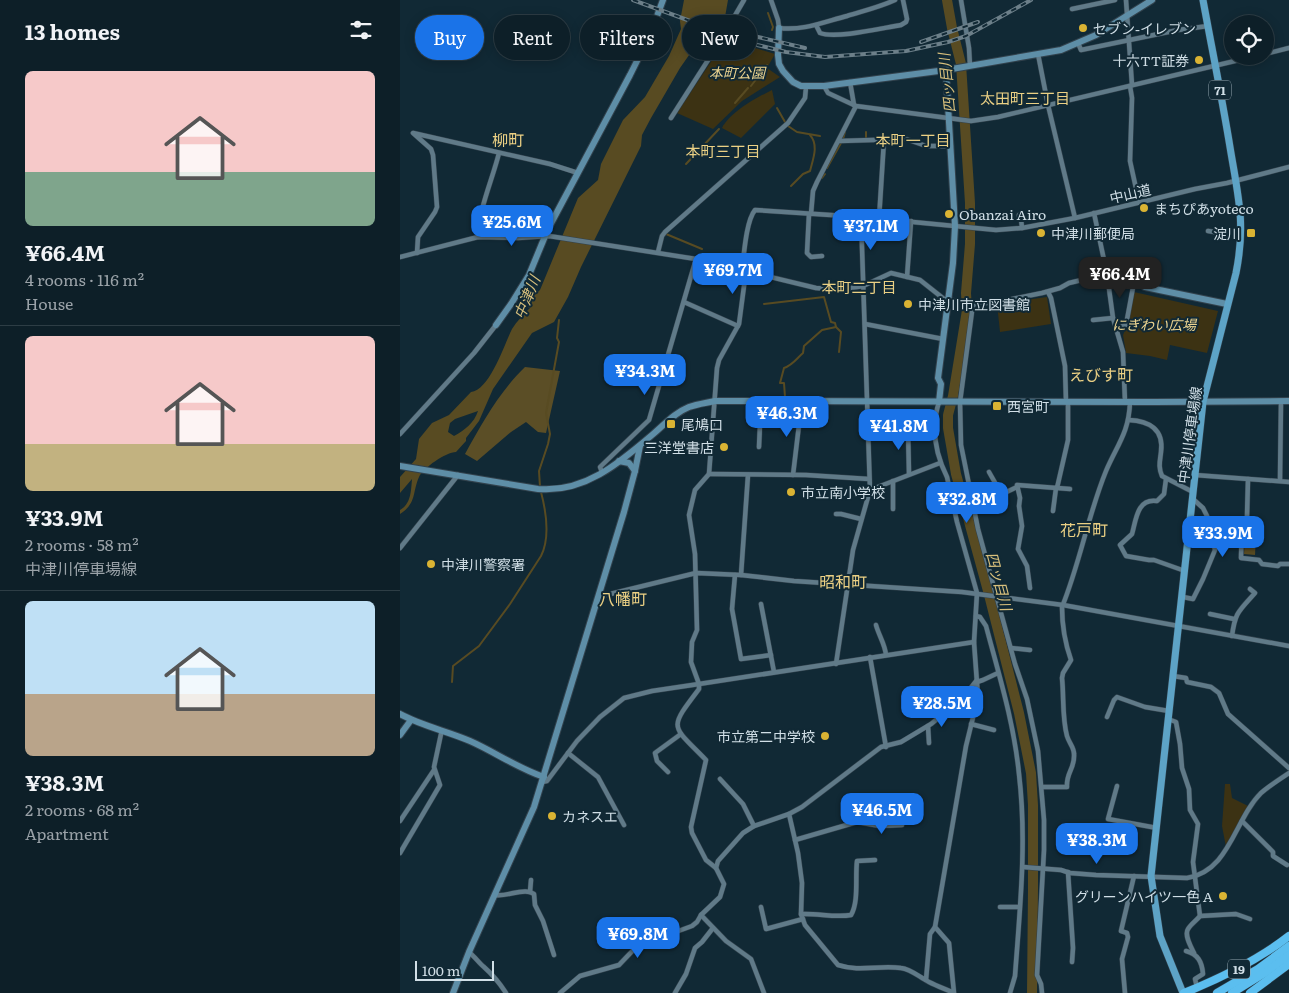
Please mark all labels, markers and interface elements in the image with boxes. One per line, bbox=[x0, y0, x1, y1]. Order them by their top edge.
text: 13 homes bbox=[25, 15, 120, 46]
chip: Buy bbox=[415, 15, 484, 60]
chip: Rent bbox=[494, 15, 570, 60]
chip: Filters bbox=[580, 15, 672, 60]
chip: New bbox=[682, 15, 757, 60]
map controls bbox=[1224, 15, 1274, 65]
button: locate bbox=[1224, 15, 1274, 65]
icon: filters bbox=[347, 16, 375, 44]
place label: セブン-イレブン bbox=[1093, 18, 1196, 38]
marker: セブン-イレブン bbox=[1077, 22, 1089, 34]
water label: 四ッ目川 bbox=[931, 50, 961, 114]
place label: 十六TT証券 bbox=[1112, 50, 1189, 70]
marker: 十六TT証券 bbox=[1193, 54, 1205, 66]
park label: 本町公園 bbox=[709, 62, 767, 82]
road number: 71 bbox=[1209, 80, 1231, 100]
district label: 太田町三丁目 bbox=[980, 86, 1070, 109]
icon: home bbox=[155, 103, 245, 193]
district label: 柳町 bbox=[492, 127, 524, 151]
district label: 本町一丁目 bbox=[875, 128, 951, 151]
district label: 本町三丁目 bbox=[685, 139, 761, 162]
street label: 中山道 bbox=[1107, 179, 1153, 207]
place label: まちぴあyoteco bbox=[1154, 198, 1254, 218]
marker: まちぴあyoteco bbox=[1138, 202, 1150, 214]
pin: ¥25.6M bbox=[471, 204, 553, 247]
place label: Obanzai Airo bbox=[959, 204, 1046, 224]
pin: ¥37.1M bbox=[830, 208, 912, 251]
marker: Obanzai Airo bbox=[943, 208, 955, 220]
text: ¥25.6M bbox=[482, 209, 542, 233]
text: ¥37.1M bbox=[843, 213, 899, 237]
place label: 中津川郵便局 bbox=[1051, 223, 1135, 243]
place label: 淀川 bbox=[1213, 223, 1241, 243]
marker: 中津川郵便局 bbox=[1035, 227, 1047, 239]
marker: 淀川 bbox=[1245, 227, 1257, 239]
text: ¥66.4M bbox=[25, 236, 105, 267]
pin: ¥69.7M bbox=[692, 252, 774, 295]
pin: ¥66.4M bbox=[1079, 256, 1161, 299]
text: ¥69.7M bbox=[704, 257, 762, 281]
text: ¥66.4M bbox=[1090, 261, 1150, 285]
text: 4 rooms · 116 m² bbox=[25, 267, 144, 291]
water label: 中津川 bbox=[507, 270, 546, 322]
district label: 本町二丁目 bbox=[821, 275, 897, 298]
text: House bbox=[25, 291, 73, 315]
place label: 中津川市立図書館 bbox=[918, 294, 1030, 314]
marker: 中津川市立図書館 bbox=[902, 298, 914, 310]
park label: にぎわい広場 bbox=[1112, 314, 1198, 334]
pin: ¥34.3M bbox=[604, 354, 686, 396]
text: ¥34.3M bbox=[615, 358, 675, 382]
district label: えびす町 bbox=[1069, 362, 1133, 386]
icon: home bbox=[155, 369, 245, 459]
street label: 中津川停車場線 bbox=[1172, 385, 1206, 485]
pin: ¥46.3M bbox=[746, 396, 828, 438]
place label: 西宮町 bbox=[1007, 396, 1049, 416]
text: ¥46.3M bbox=[757, 400, 817, 424]
marker: 西宮町 bbox=[991, 400, 1003, 412]
pin: ¥41.8M bbox=[858, 408, 940, 451]
text: ¥41.8M bbox=[870, 413, 928, 437]
place label: 尾鳩口 bbox=[681, 414, 723, 434]
marker: 尾鳩口 bbox=[665, 418, 677, 430]
place label: 三洋堂書店 bbox=[644, 437, 714, 457]
marker: 三洋堂書店 bbox=[718, 441, 730, 453]
place label: 市立南小学校 bbox=[801, 482, 885, 502]
pin: ¥32.8M bbox=[926, 482, 1008, 524]
marker: 市立南小学校 bbox=[785, 486, 797, 498]
text: ¥32.8M bbox=[937, 486, 997, 510]
text: ¥33.9M bbox=[25, 501, 103, 532]
pin: ¥33.9M bbox=[1182, 516, 1264, 558]
district label: 花戸町 bbox=[1060, 517, 1108, 541]
text: ¥33.9M bbox=[1193, 520, 1253, 544]
text: 2 rooms · 58 m² bbox=[25, 532, 139, 556]
water label: 四ッ目川 bbox=[981, 549, 1019, 615]
place label: 中津川警察署 bbox=[441, 554, 525, 574]
text: 中津川停車場線 bbox=[25, 556, 137, 580]
marker: 中津川警察署 bbox=[425, 558, 437, 570]
district label: 昭和町 bbox=[819, 569, 867, 593]
district label: 八幡町 bbox=[599, 586, 647, 610]
icon: home bbox=[155, 634, 245, 724]
pin: ¥28.5M bbox=[901, 686, 983, 728]
text: ¥28.5M bbox=[912, 690, 972, 714]
place label: 市立第二中学校 bbox=[717, 726, 815, 746]
marker: 市立第二中学校 bbox=[819, 730, 831, 742]
text: ¥38.3M bbox=[25, 766, 104, 797]
pin: ¥46.5M bbox=[841, 792, 923, 835]
text: 2 rooms · 68 m² bbox=[25, 797, 139, 821]
text: ¥46.5M bbox=[852, 797, 912, 821]
place label: カネスエ bbox=[562, 806, 618, 826]
marker: カネスエ bbox=[546, 810, 558, 822]
text: Apartment bbox=[25, 821, 109, 845]
pin: ¥38.3M bbox=[1056, 822, 1138, 865]
text: ¥38.3M bbox=[1067, 827, 1127, 851]
place label: グリーンハイツ一色 A bbox=[1075, 886, 1214, 906]
marker: グリーンハイツ一色 A bbox=[1217, 890, 1229, 902]
pin: ¥69.8M bbox=[597, 916, 679, 959]
text: ¥69.8M bbox=[608, 921, 668, 945]
scale bar bbox=[415, 958, 494, 981]
text: 100 m bbox=[422, 960, 460, 980]
road number: 19 bbox=[1228, 960, 1250, 979]

